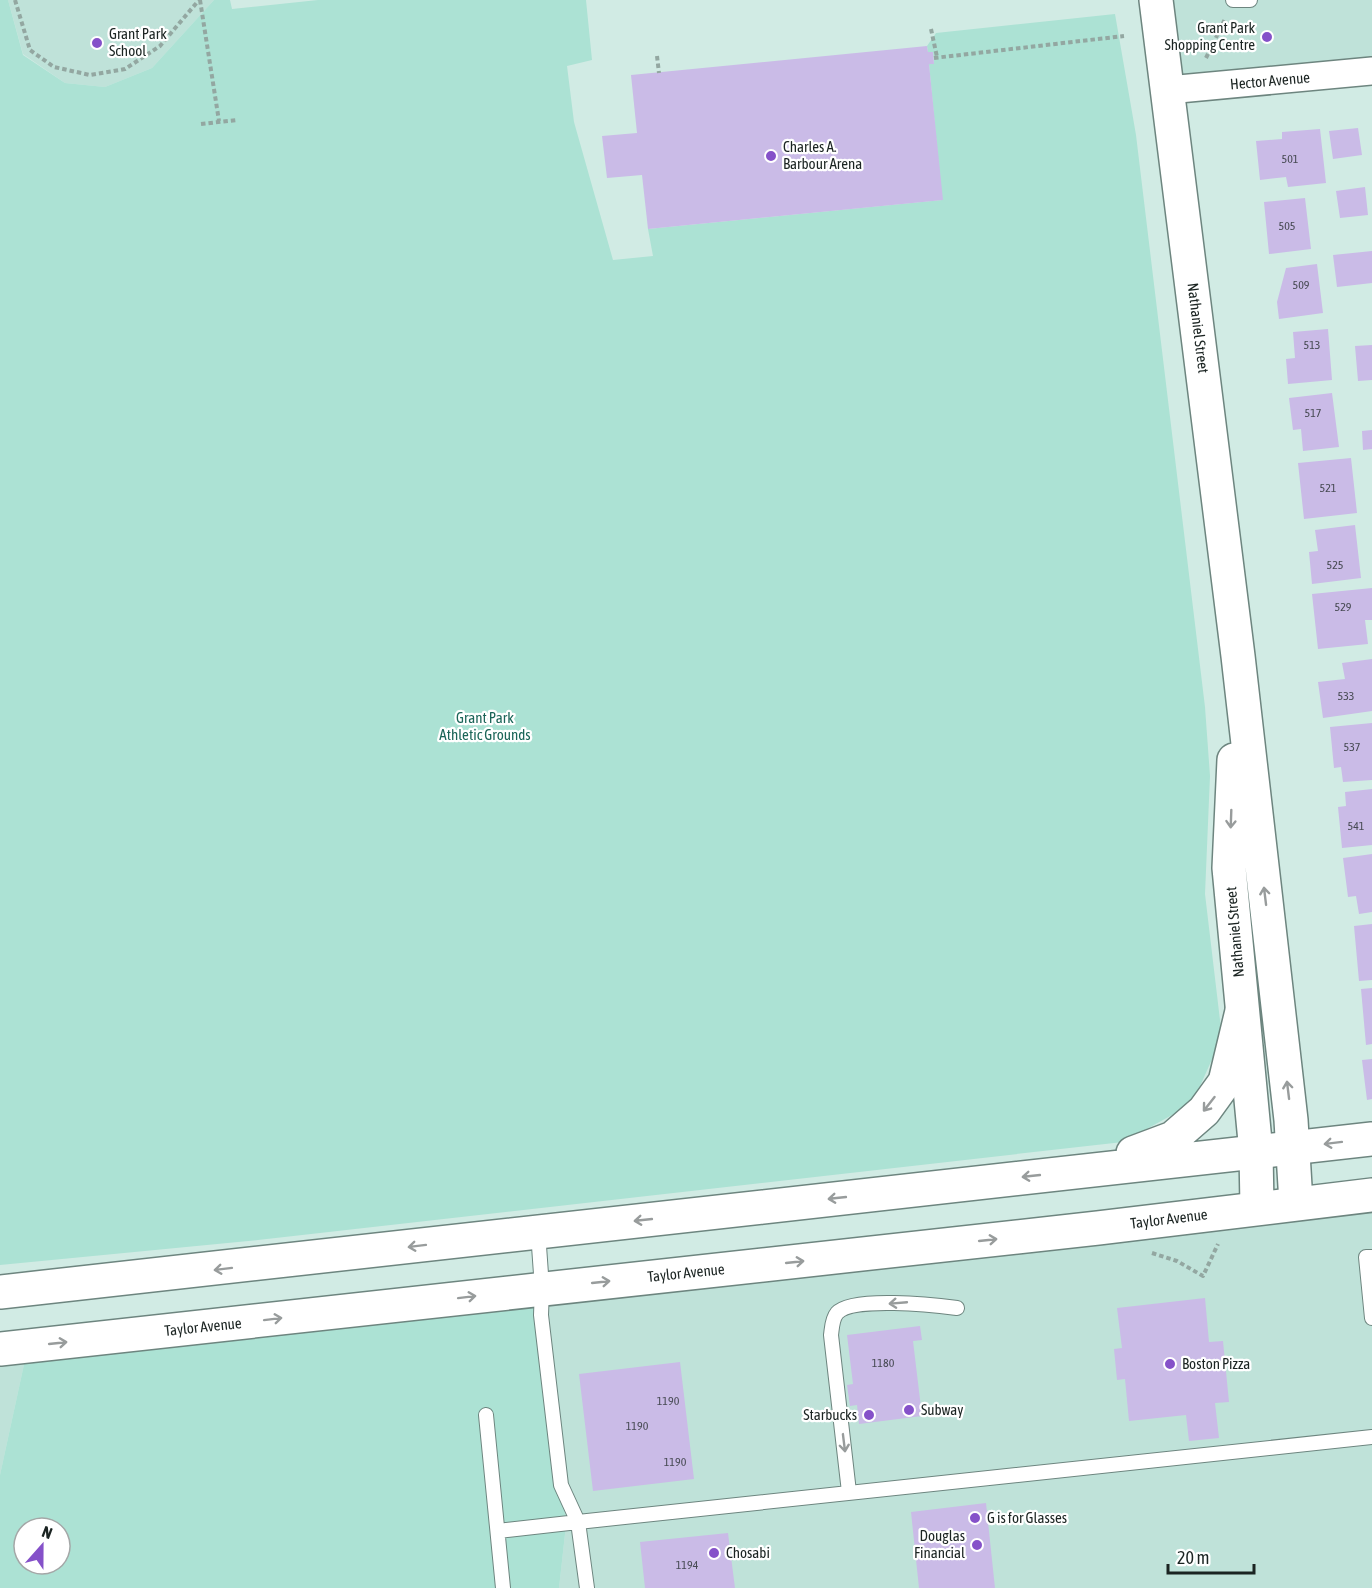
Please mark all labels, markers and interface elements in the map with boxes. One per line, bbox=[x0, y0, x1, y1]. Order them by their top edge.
place label: Grant Park Shopping Centre bbox=[1165, 19, 1255, 53]
place label: Grant Park School bbox=[109, 25, 167, 59]
marker: Grant Park Shopping Centre bbox=[1260, 30, 1274, 44]
marker: Grant Park School bbox=[90, 36, 104, 50]
street label: Hector Avenue bbox=[1229, 69, 1311, 92]
place label: Charles A. Barbour Arena bbox=[783, 138, 862, 172]
marker: Charles A. Barbour Arena bbox=[764, 149, 778, 163]
house number: 501 bbox=[1282, 152, 1299, 166]
house number: 505 bbox=[1279, 219, 1295, 233]
house number: 509 bbox=[1293, 278, 1310, 292]
street label: Nathaniel Street bbox=[1185, 282, 1212, 374]
house number: 513 bbox=[1304, 338, 1320, 352]
house number: 517 bbox=[1305, 406, 1322, 420]
house number: 521 bbox=[1320, 481, 1337, 495]
house number: 525 bbox=[1327, 558, 1343, 572]
house number: 529 bbox=[1335, 600, 1352, 614]
house number: 533 bbox=[1338, 689, 1354, 703]
park label: Grant Park Athletic Grounds bbox=[439, 709, 531, 743]
house number: 537 bbox=[1344, 740, 1361, 754]
one-way arrow bbox=[1225, 809, 1237, 829]
house number: 541 bbox=[1348, 819, 1365, 833]
street label: Nathaniel Street bbox=[1222, 886, 1247, 978]
one-way arrow bbox=[1260, 887, 1271, 907]
one-way arrow bbox=[1282, 1080, 1293, 1100]
one-way arrow bbox=[1203, 1096, 1216, 1112]
one-way arrow bbox=[1324, 1138, 1343, 1149]
one-way arrow bbox=[1021, 1171, 1041, 1182]
one-way arrow bbox=[827, 1193, 847, 1204]
street label: Taylor Avenue bbox=[1129, 1205, 1209, 1232]
one-way arrow bbox=[634, 1215, 653, 1226]
one-way arrow bbox=[978, 1235, 998, 1246]
one-way arrow bbox=[407, 1241, 427, 1252]
one-way arrow bbox=[784, 1256, 804, 1267]
street label: Taylor Avenue bbox=[646, 1260, 726, 1285]
one-way arrow bbox=[214, 1264, 234, 1275]
one-way arrow bbox=[590, 1276, 610, 1287]
one-way arrow bbox=[456, 1291, 476, 1302]
one-way arrow bbox=[889, 1298, 909, 1309]
one-way arrow bbox=[262, 1313, 282, 1324]
street label: Taylor Avenue bbox=[163, 1314, 243, 1339]
one-way arrow bbox=[48, 1337, 68, 1348]
place label: Boston Pizza bbox=[1182, 1355, 1250, 1372]
house number: 1180 bbox=[872, 1356, 895, 1370]
marker: Boston Pizza bbox=[1163, 1357, 1177, 1371]
house number: 1190 bbox=[657, 1394, 680, 1408]
place label: Subway bbox=[921, 1401, 963, 1418]
marker: Subway bbox=[902, 1403, 916, 1417]
place label: Starbucks bbox=[803, 1406, 857, 1423]
marker: Starbucks bbox=[862, 1408, 876, 1422]
house number: 1190 bbox=[626, 1419, 649, 1433]
one-way arrow bbox=[838, 1433, 849, 1452]
house number: 1190 bbox=[664, 1455, 687, 1469]
place label: G is for Glasses bbox=[987, 1509, 1067, 1526]
marker: G is for Glasses bbox=[968, 1511, 982, 1525]
north arrow bbox=[12, 1516, 72, 1576]
text: N bbox=[40, 1522, 55, 1542]
place label: Douglas Financial bbox=[914, 1527, 965, 1561]
scale bar bbox=[1168, 1537, 1254, 1575]
marker: Douglas Financial bbox=[970, 1538, 984, 1552]
place label: Chosabi bbox=[726, 1544, 770, 1561]
marker: Chosabi bbox=[707, 1546, 721, 1560]
text: 20 m bbox=[1177, 1547, 1209, 1568]
house number: 1194 bbox=[676, 1558, 699, 1572]

